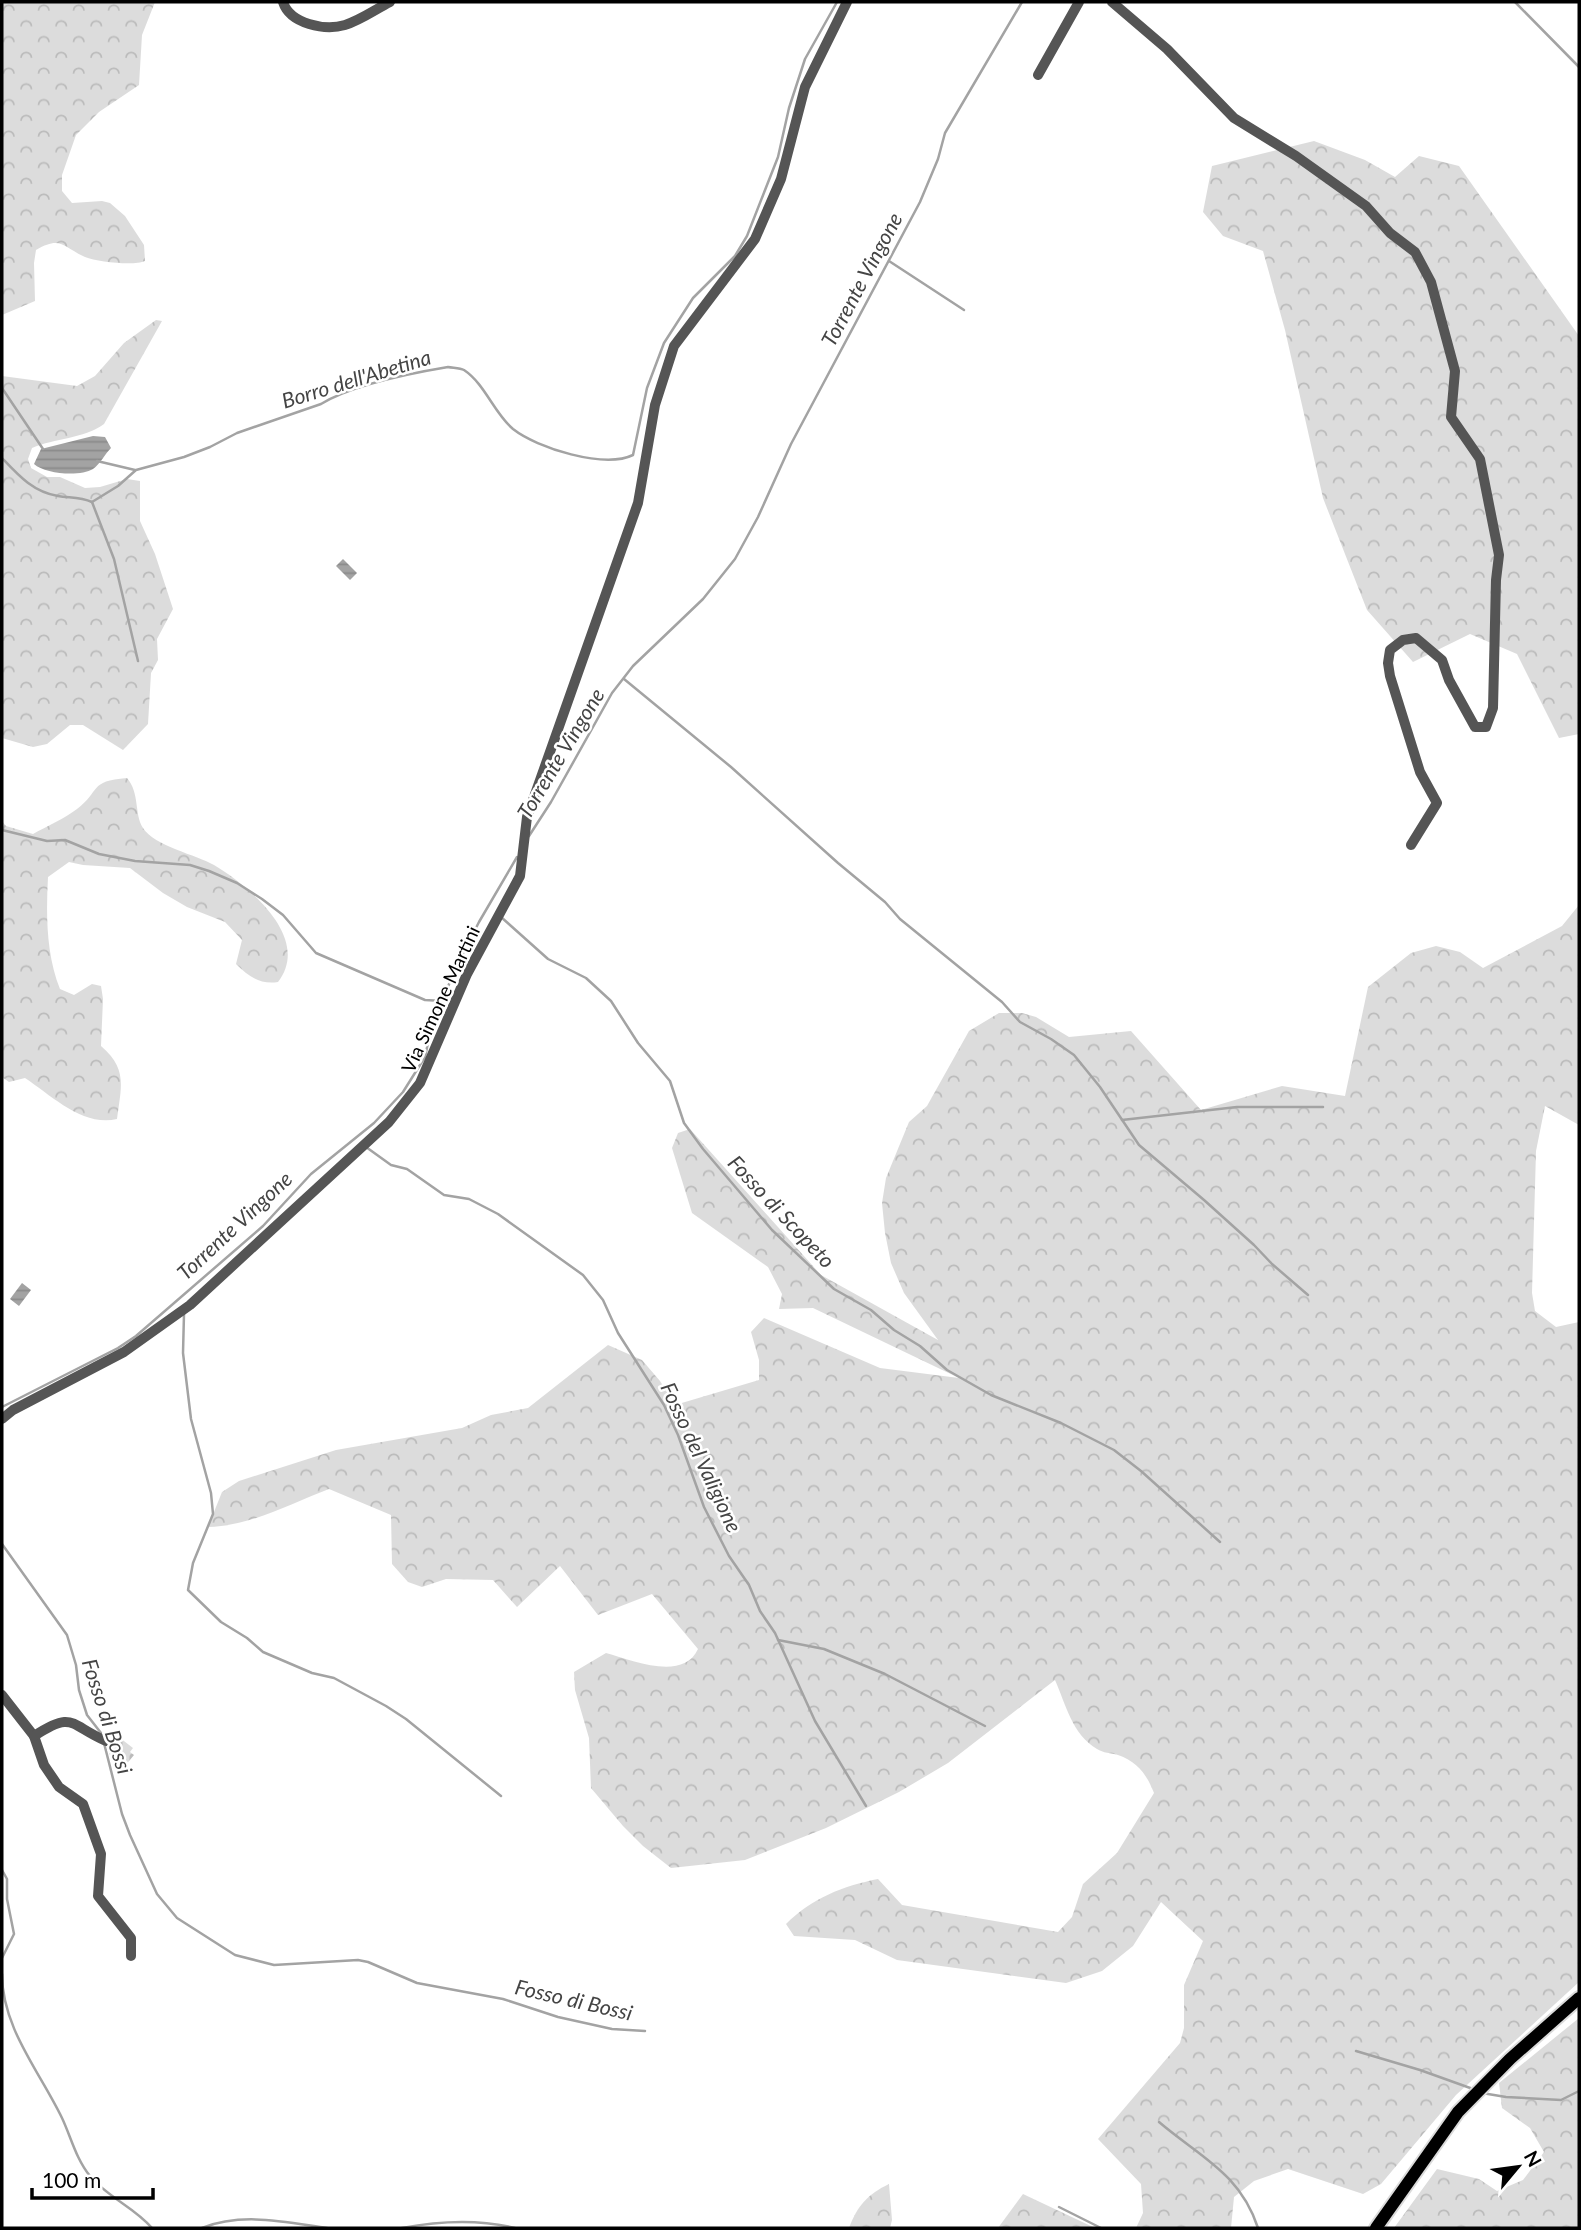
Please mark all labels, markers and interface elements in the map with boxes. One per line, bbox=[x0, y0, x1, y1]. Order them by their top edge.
water label: Torrente Vingone bbox=[815, 208, 907, 350]
water label: Borro dell'Abetina bbox=[278, 343, 434, 413]
water label: Torrente Vingone bbox=[511, 683, 609, 823]
street label: Via Simone Martini bbox=[396, 922, 484, 1076]
water label: Fosso di Scopeto bbox=[724, 1150, 841, 1272]
water label: Torrente Vingone bbox=[171, 1165, 297, 1285]
water label: Fosso del Valigione bbox=[656, 1378, 748, 1536]
water label: Fosso di Bossi bbox=[78, 1655, 138, 1777]
water label: Fosso di Bossi bbox=[513, 1973, 635, 2025]
north arrow bbox=[1483, 2132, 1553, 2202]
text: N bbox=[1520, 2147, 1547, 2170]
scale bar bbox=[32, 2156, 152, 2200]
text: 100 m bbox=[42, 2167, 101, 2192]

